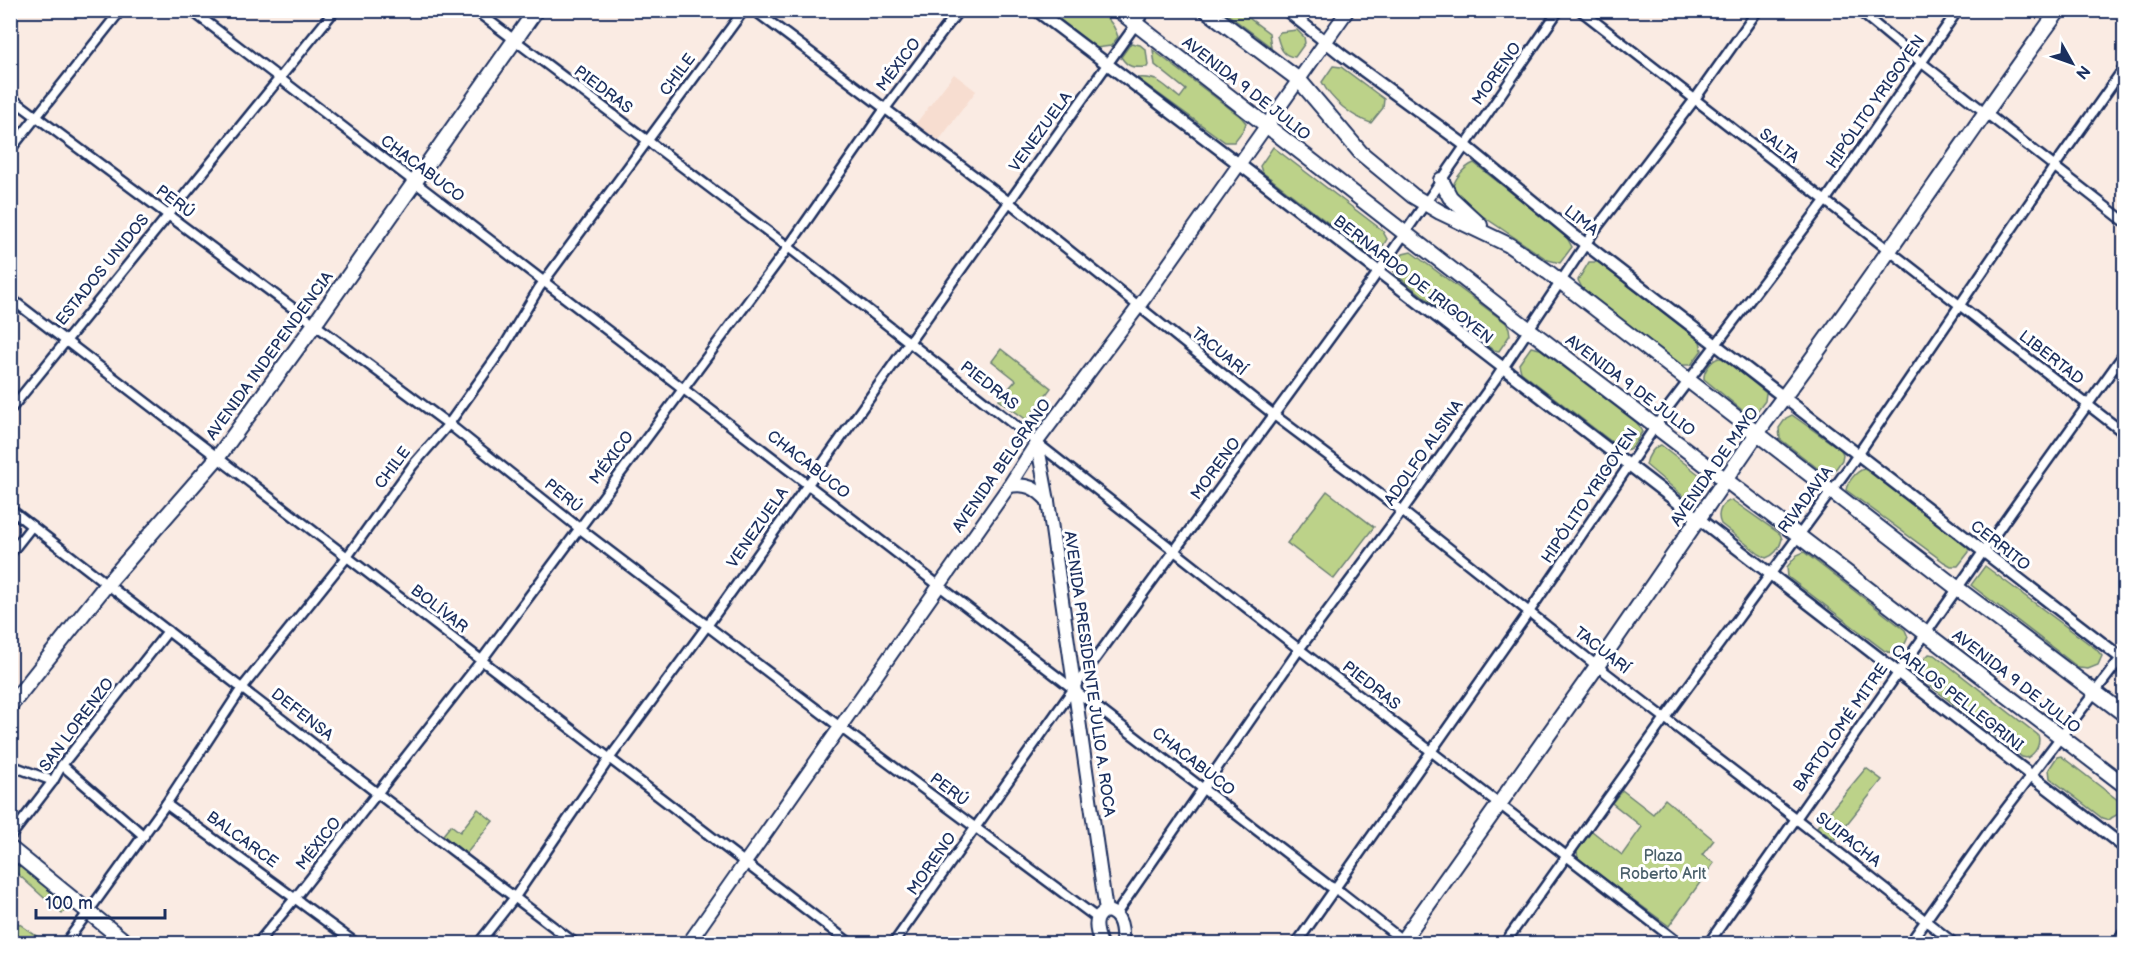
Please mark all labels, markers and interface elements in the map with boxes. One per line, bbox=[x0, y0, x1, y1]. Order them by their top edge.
street label: HIPÓLITO YRIGOYEN bbox=[1821, 30, 1929, 172]
street label: MÉXICO bbox=[871, 33, 925, 95]
street label: AVENIDA 9 DE JULIO bbox=[1178, 33, 1314, 145]
north arrow bbox=[2042, 33, 2102, 93]
street label: MORENO bbox=[1469, 39, 1525, 109]
street label: CHILE bbox=[656, 50, 700, 100]
text: N bbox=[2071, 61, 2093, 82]
street label: PIEDRAS bbox=[570, 62, 636, 118]
street label: VENEZUELA bbox=[1006, 88, 1076, 176]
street label: SALTA bbox=[1755, 125, 1803, 167]
street label: CHACABUCO bbox=[376, 131, 468, 207]
street label: PERÚ bbox=[152, 180, 199, 223]
street label: LIMA bbox=[1560, 202, 1602, 240]
street label: ESTADOS UNIDOS bbox=[52, 211, 154, 329]
street label: BERNARDO DE IRIGOYEN bbox=[1329, 212, 1497, 348]
street label: AVENIDA INDEPENDENCIA bbox=[203, 268, 338, 444]
street label: TACUARÍ bbox=[1187, 322, 1252, 380]
street label: LIBERTAD bbox=[2015, 327, 2087, 389]
street label: AVENIDA 9 DE JULIO bbox=[1562, 331, 1698, 441]
street label: PIEDRAS bbox=[956, 358, 1022, 414]
street label: AVENIDA BELGRANO bbox=[949, 396, 1055, 536]
street label: ADOLFO ALSINA bbox=[1381, 397, 1468, 509]
street label: AVENIDA DE MAYO bbox=[1667, 404, 1763, 530]
street label: HIPÓLITO YRIGOYEN bbox=[1536, 424, 1642, 567]
street label: MÉXICO bbox=[584, 426, 638, 488]
street label: CHACABUCO bbox=[763, 427, 853, 503]
street label: MORENO bbox=[1187, 434, 1245, 504]
street label: CHILE bbox=[371, 443, 415, 493]
street label: RIVADAVIA bbox=[1775, 463, 1837, 537]
street label: PERÚ bbox=[540, 473, 587, 517]
street label: VENEZUELA bbox=[723, 484, 793, 572]
street label: CERRITO bbox=[1966, 517, 2034, 575]
street label: AVENIDA PRESIDENTE JULIO A. ROCA bbox=[1060, 530, 1119, 818]
street label: BOLÍVAR bbox=[407, 579, 472, 637]
street label: TACUARÍ bbox=[1570, 622, 1635, 679]
street label: AVENIDA 9 DE JULIO bbox=[1948, 626, 2084, 738]
street label: CARLOS PELLEGRINI bbox=[1887, 641, 2027, 755]
street label: PIEDRAS bbox=[1338, 658, 1404, 714]
street label: BARTOLOMÉ MITRE bbox=[1788, 659, 1893, 796]
street label: SAN LORENZO bbox=[36, 675, 118, 775]
street label: DEFENSA bbox=[267, 685, 337, 745]
street label: CHACABUCO bbox=[1148, 724, 1238, 800]
street label: PERÚ bbox=[926, 768, 973, 811]
street label: BALCARCE bbox=[202, 808, 282, 872]
street label: SUIPACHA bbox=[1812, 809, 1885, 871]
street label: MÉXICO bbox=[291, 813, 345, 874]
street label: MORENO bbox=[904, 829, 960, 899]
park label: Plaza Roberto Arlt bbox=[1620, 847, 1706, 884]
scale bar bbox=[36, 882, 165, 920]
text: 100 m bbox=[45, 893, 93, 914]

